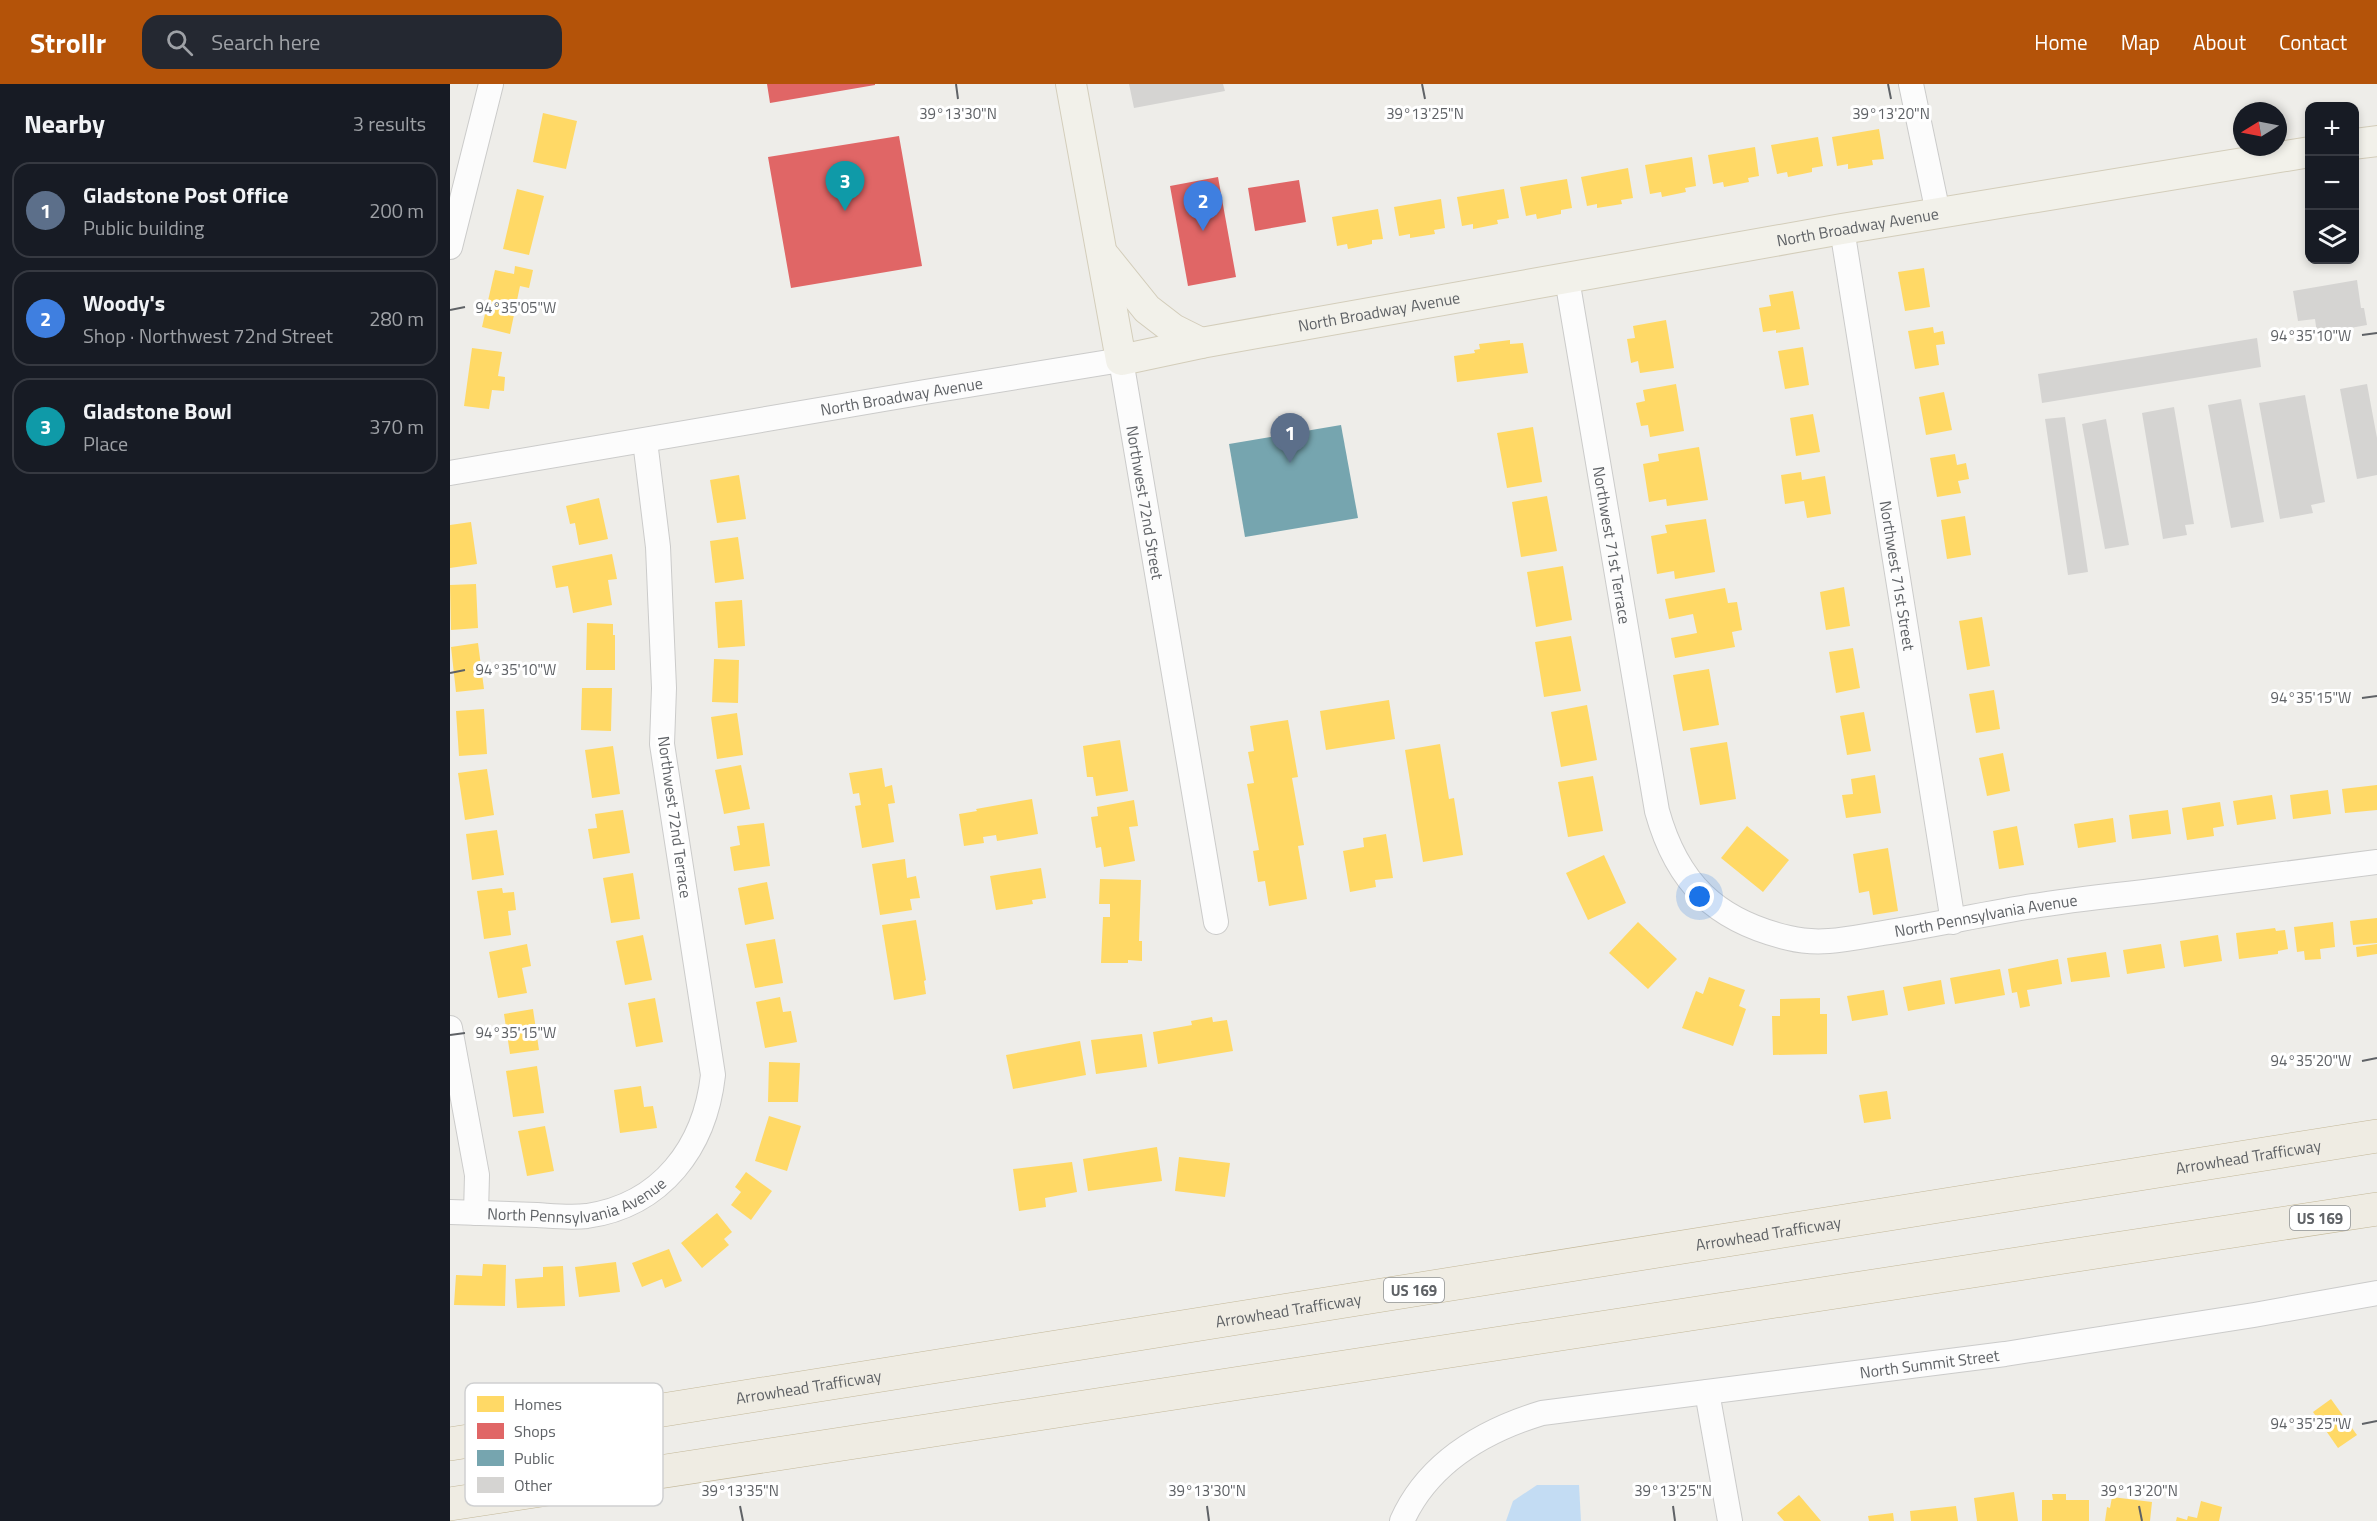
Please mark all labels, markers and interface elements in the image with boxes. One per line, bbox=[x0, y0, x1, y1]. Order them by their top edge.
search box bbox=[142, 15, 562, 69]
text: Strollr bbox=[30, 21, 106, 64]
text: Search here bbox=[211, 25, 320, 59]
icon: search bbox=[163, 26, 196, 59]
text: Home bbox=[2034, 26, 2088, 58]
text: Map bbox=[2121, 26, 2160, 58]
text: About bbox=[2193, 26, 2246, 58]
text: Contact bbox=[2279, 26, 2347, 58]
text: 39°13'30"N bbox=[919, 102, 997, 125]
text: 39°13'25"N bbox=[1386, 102, 1464, 125]
text: 39°13'20"N bbox=[1852, 102, 1930, 125]
north arrow bbox=[2233, 102, 2287, 156]
map controls bbox=[2305, 102, 2359, 264]
button: + bbox=[2305, 102, 2359, 156]
text: Nearby bbox=[24, 104, 105, 143]
text: 3 results bbox=[353, 108, 426, 139]
button: − bbox=[2305, 156, 2359, 210]
pin: 3 bbox=[826, 162, 864, 211]
text: Gladstone Post Office bbox=[83, 178, 289, 212]
pin: 2 bbox=[1184, 182, 1222, 231]
text: 1 bbox=[40, 195, 51, 226]
text: 200 m bbox=[369, 195, 424, 226]
street label: North Broadway Avenue bbox=[1775, 201, 1940, 252]
button: layers bbox=[2305, 210, 2359, 264]
text: Public building bbox=[83, 212, 204, 243]
street label: North Broadway Avenue bbox=[1296, 285, 1462, 338]
text: Woody's bbox=[83, 286, 165, 320]
text: 94°35'05"W bbox=[476, 296, 556, 319]
text: 2 bbox=[40, 303, 51, 334]
text: 280 m bbox=[369, 303, 424, 334]
text: Shop · Northwest 72nd Street bbox=[83, 320, 333, 351]
text: 94°35'10"W bbox=[2271, 324, 2351, 347]
street label: North Broadway Avenue bbox=[819, 371, 984, 422]
text: Gladstone Bowl bbox=[83, 394, 232, 428]
text: 3 bbox=[40, 411, 51, 442]
text: 370 m bbox=[369, 411, 424, 442]
pin: 1 bbox=[1270, 414, 1310, 463]
street label: Northwest 72nd Street bbox=[1120, 424, 1170, 582]
text: Place bbox=[83, 428, 128, 459]
street label: Northwest 71st Terrace bbox=[1587, 465, 1637, 626]
street label: Northwest 71st Street bbox=[1874, 499, 1921, 653]
text: 94°35'10"W bbox=[476, 658, 556, 681]
text: 94°35'15"W bbox=[2271, 686, 2351, 709]
street label: Northwest 72nd Terrace bbox=[652, 735, 698, 899]
your location bbox=[1685, 882, 1714, 911]
street label: North Pennsylvania Avenue bbox=[1893, 888, 2079, 943]
text: 94°35'15"W bbox=[476, 1021, 556, 1044]
text: 94°35'20"W bbox=[2271, 1049, 2351, 1072]
street label: Arrowhead Trafficway bbox=[2174, 1133, 2323, 1180]
street label: North Pennsylvania Avenue bbox=[487, 1172, 671, 1229]
road number: US 169 bbox=[2290, 1206, 2350, 1230]
street label: Arrowhead Trafficway bbox=[1694, 1210, 1843, 1257]
road number: US 169 bbox=[1384, 1278, 1444, 1302]
street label: Arrowhead Trafficway bbox=[1214, 1286, 1363, 1333]
street label: North Summit Street bbox=[1858, 1343, 2001, 1384]
street label: Arrowhead Trafficway bbox=[734, 1363, 883, 1410]
legend bbox=[465, 1383, 663, 1506]
text: Homes bbox=[514, 1392, 562, 1416]
text: 94°35'25"W bbox=[2271, 1412, 2351, 1435]
text: Shops bbox=[514, 1419, 556, 1443]
text: Public bbox=[514, 1446, 555, 1470]
text: Other bbox=[514, 1473, 553, 1497]
text: 39°13'35"N bbox=[701, 1479, 779, 1502]
text: 39°13'30"N bbox=[1168, 1479, 1246, 1502]
text: 39°13'25"N bbox=[1634, 1479, 1712, 1502]
text: 39°13'20"N bbox=[2100, 1479, 2178, 1502]

